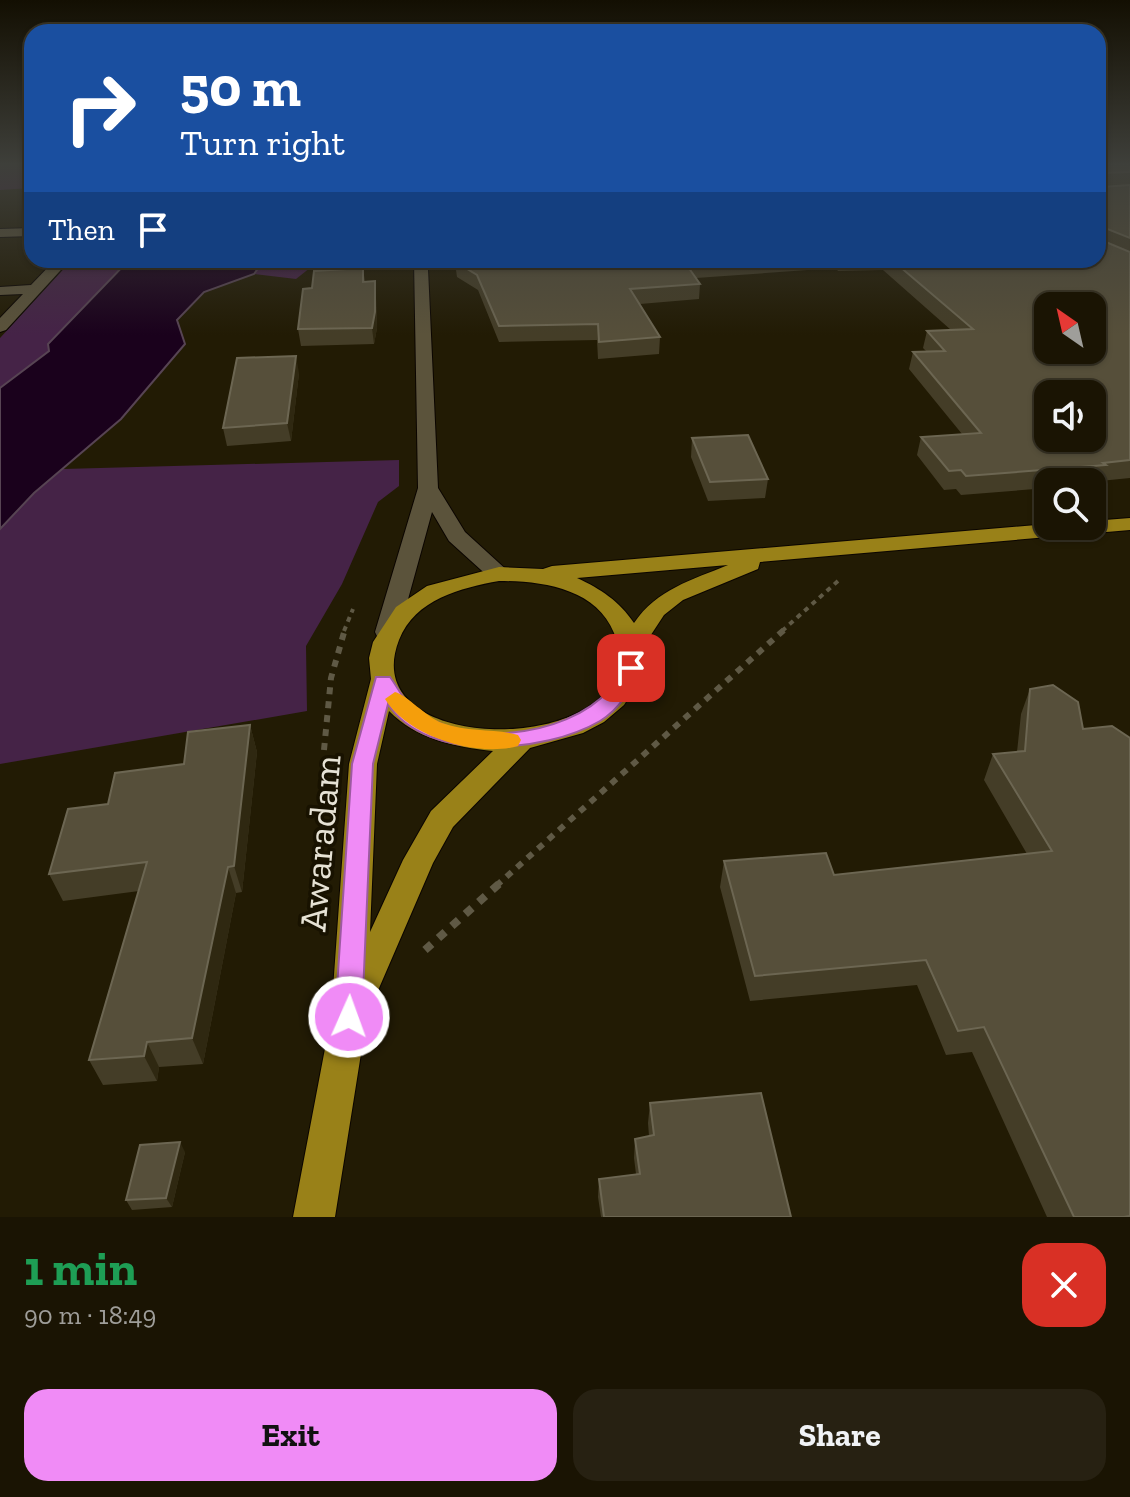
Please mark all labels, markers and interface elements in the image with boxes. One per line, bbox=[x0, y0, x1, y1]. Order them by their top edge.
text: 50 m bbox=[180, 53, 301, 120]
icon: right bbox=[48, 56, 152, 160]
text: Turn right bbox=[180, 121, 345, 164]
icon: arrive bbox=[131, 208, 175, 252]
text: Then bbox=[48, 212, 115, 248]
north arrow bbox=[1034, 292, 1106, 364]
map controls bbox=[1034, 292, 1106, 540]
button: sound bbox=[1034, 380, 1106, 452]
button: search bbox=[1034, 468, 1106, 540]
pin bbox=[597, 634, 665, 702]
icon: arrive bbox=[609, 646, 653, 690]
street label: Awaradam bbox=[289, 753, 351, 933]
position arrow bbox=[307, 975, 391, 1059]
text: 1 min bbox=[24, 1240, 137, 1297]
button: close bbox=[1022, 1243, 1106, 1327]
text: 90 m · 18:49 bbox=[24, 1299, 156, 1331]
button: Exit bbox=[24, 1389, 557, 1481]
button: Share bbox=[573, 1389, 1106, 1481]

